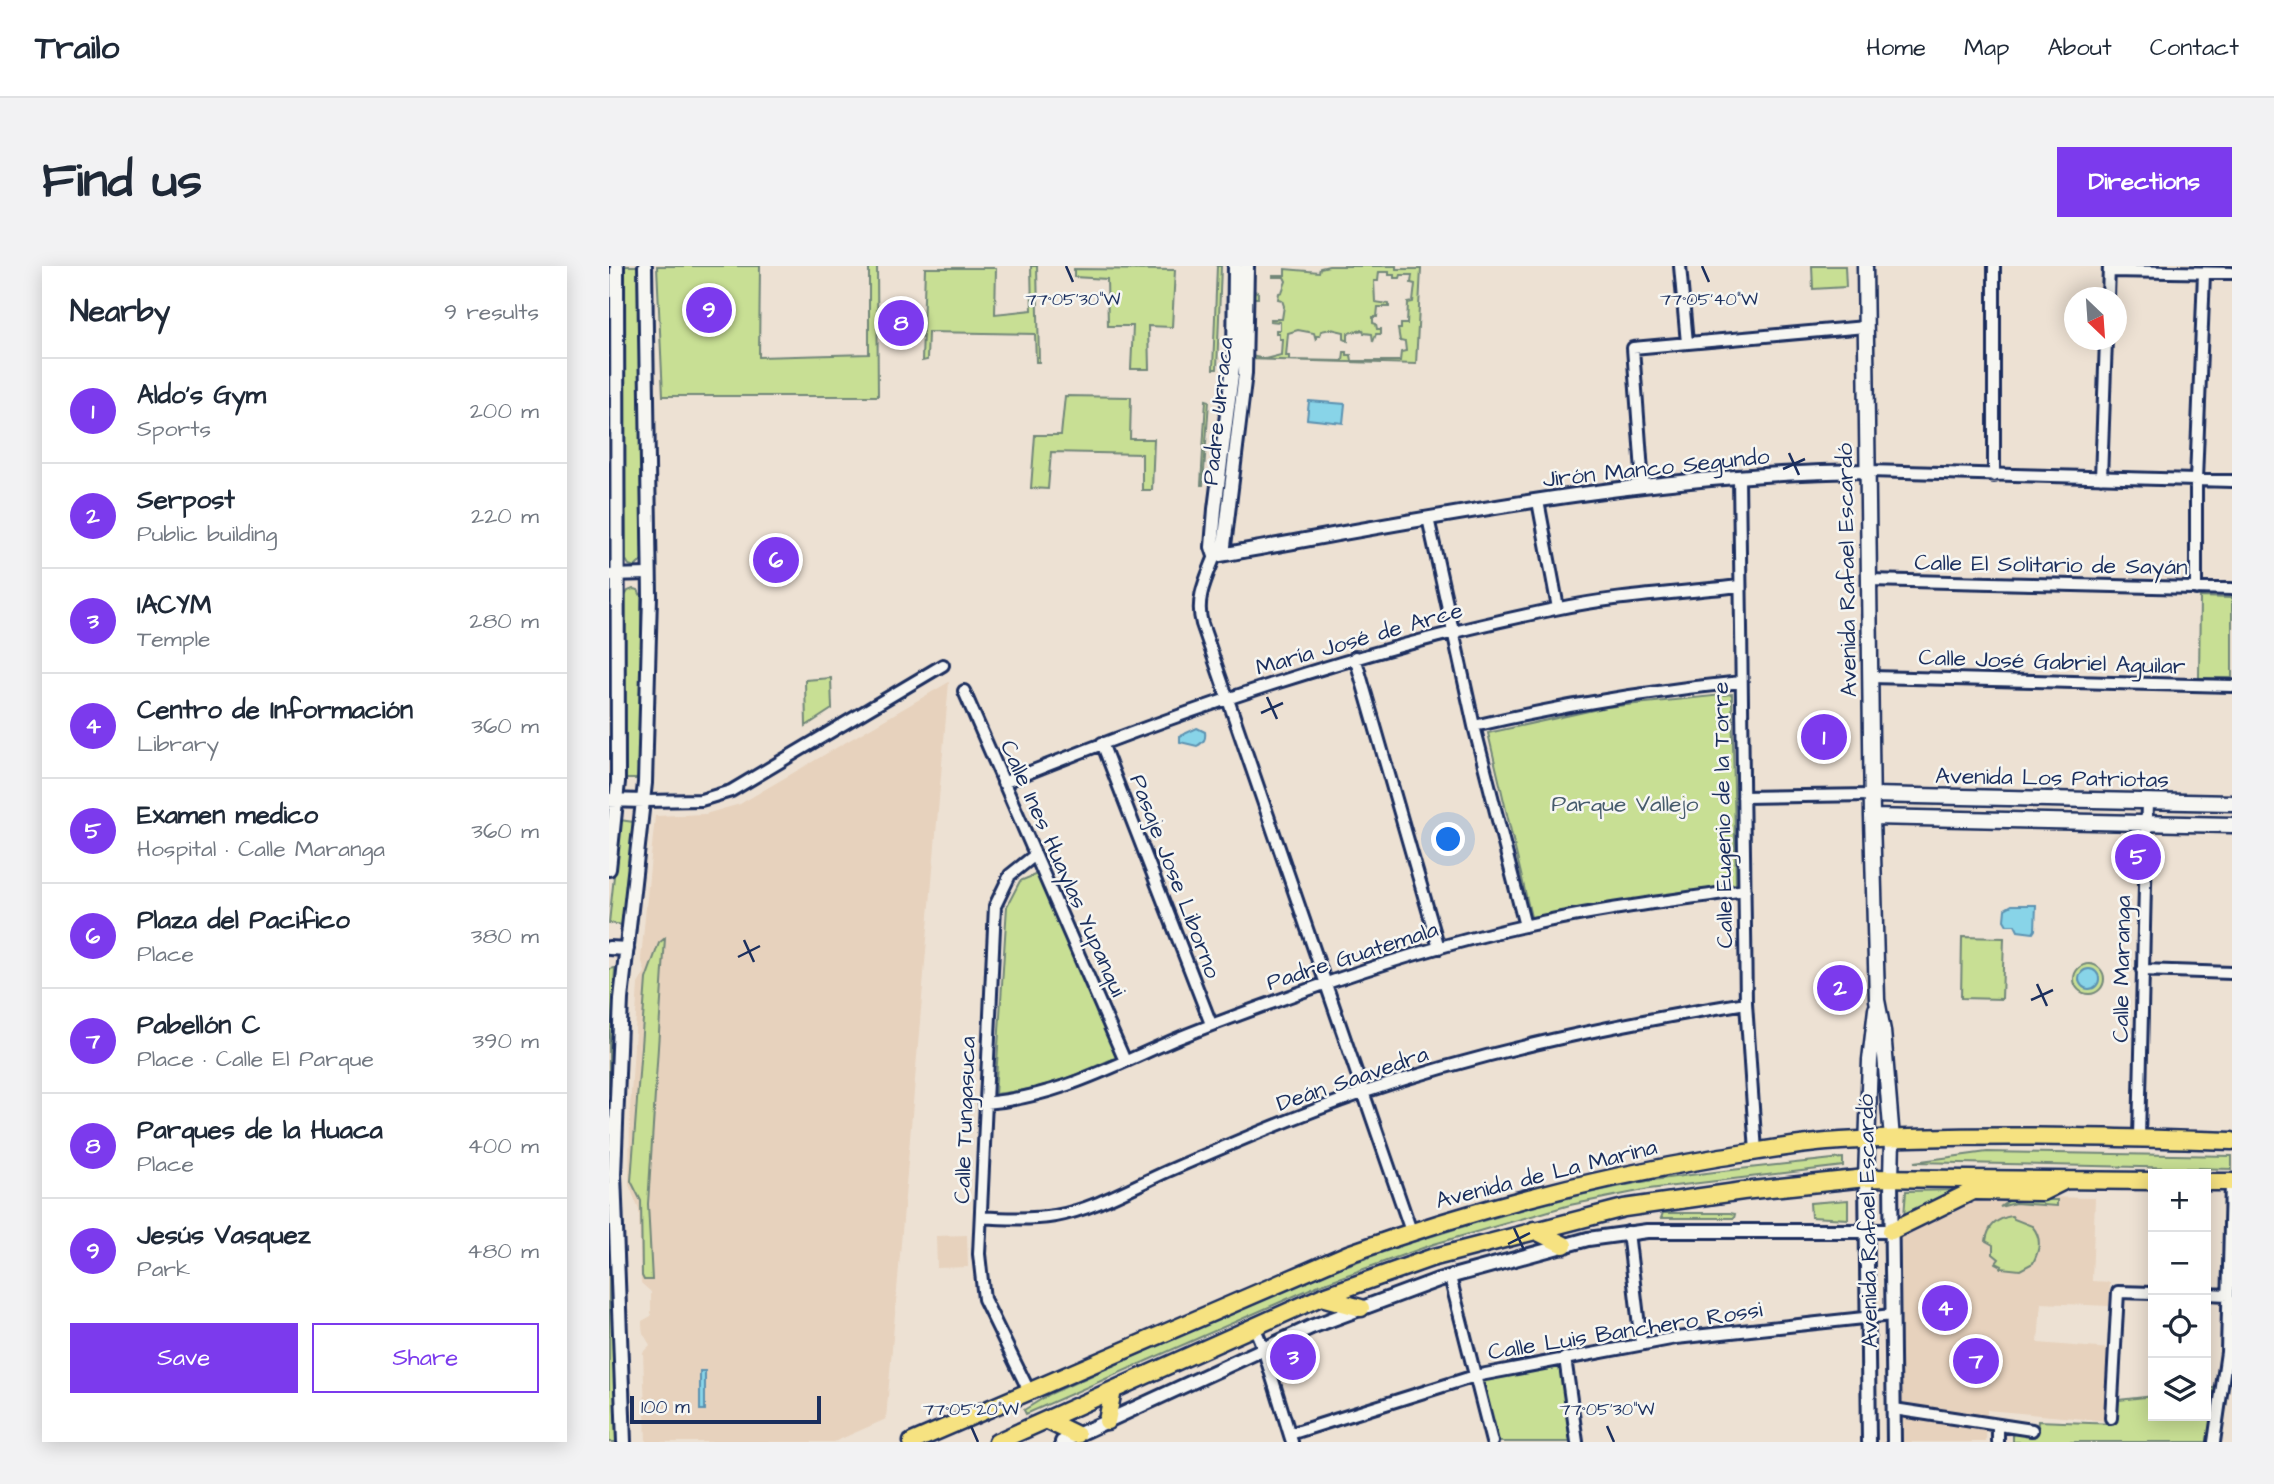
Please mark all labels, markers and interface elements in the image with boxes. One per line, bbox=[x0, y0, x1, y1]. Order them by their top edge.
text: Trailo bbox=[35, 25, 119, 71]
text: Home bbox=[1866, 31, 1926, 65]
text: Map bbox=[1964, 31, 2009, 65]
text: About bbox=[2047, 31, 2112, 65]
text: Contact bbox=[2150, 31, 2239, 65]
button: Directions bbox=[2057, 147, 2232, 217]
text: Find us bbox=[42, 148, 202, 216]
pin: 9 bbox=[686, 284, 732, 336]
text: 77°05'30"W bbox=[1026, 287, 1120, 312]
text: 77°05'40"W bbox=[1660, 287, 1758, 312]
north arrow bbox=[2064, 287, 2127, 350]
text: Nearby bbox=[70, 291, 170, 333]
text: 9 results bbox=[444, 296, 539, 328]
pin: 8 bbox=[878, 297, 924, 349]
street label: Padre Urraca bbox=[1194, 335, 1242, 487]
text: Aldo's Gym bbox=[137, 377, 266, 413]
text: 1 bbox=[92, 395, 94, 427]
text: 200 m bbox=[470, 395, 539, 427]
text: Sports bbox=[137, 413, 211, 445]
street label: Jirón Manco Segundo bbox=[1541, 440, 1771, 497]
street label: Avenida Rafael Escardó bbox=[1829, 442, 1865, 697]
text: Serpost bbox=[137, 482, 235, 518]
text: 2 bbox=[86, 500, 100, 532]
text: 220 m bbox=[471, 500, 539, 532]
text: Public building bbox=[137, 518, 277, 550]
pin: 6 bbox=[753, 534, 799, 586]
street label: Calle El Solitario de Sayán bbox=[1914, 547, 2188, 584]
text: IACYM bbox=[137, 587, 211, 623]
street label: María José de Arce bbox=[1252, 594, 1467, 684]
text: 3 bbox=[87, 605, 99, 637]
text: 280 m bbox=[469, 605, 539, 637]
text: Temple bbox=[137, 623, 211, 655]
street label: Calle José Gabriel Aguilar bbox=[1918, 641, 2186, 684]
street label: Calle Eugenio de la Torre bbox=[1705, 681, 1742, 949]
text: Centro de Información bbox=[137, 692, 413, 728]
text: 4 bbox=[85, 710, 101, 742]
text: 360 m bbox=[471, 710, 539, 742]
pin: 1 bbox=[1801, 711, 1847, 763]
text: Library bbox=[137, 728, 219, 760]
street label: Calle Ines Huaylas Yupanqui bbox=[991, 735, 1134, 1003]
street label: Avenida Los Patriotas bbox=[1935, 760, 2169, 796]
street label: Pasaje Jose Liborno bbox=[1121, 770, 1229, 983]
park label: Parque Vallejo bbox=[1551, 788, 1699, 820]
text: Examen medico bbox=[137, 797, 318, 833]
text: 5 bbox=[85, 815, 101, 847]
text: 360 m bbox=[471, 815, 539, 847]
your location bbox=[1431, 822, 1465, 856]
pin: 5 bbox=[2115, 831, 2161, 883]
text: Hospital · Calle Maranga bbox=[137, 833, 385, 865]
street label: Calle Maranga bbox=[2105, 895, 2140, 1043]
text: Plaza del Pacifico bbox=[137, 902, 350, 938]
street label: Padre Guatemala bbox=[1262, 913, 1442, 999]
text: 6 bbox=[86, 920, 100, 952]
text: 380 m bbox=[471, 920, 539, 952]
text: Place bbox=[137, 938, 194, 970]
pin: 2 bbox=[1817, 962, 1863, 1014]
text: Pabellón C bbox=[137, 1007, 260, 1043]
text: 7 bbox=[86, 1025, 100, 1057]
text: 390 m bbox=[473, 1025, 539, 1057]
street label: Calle Tungasuca bbox=[946, 1036, 985, 1204]
street label: Deán Saavedra bbox=[1272, 1038, 1433, 1120]
text: Place · Calle El Parque bbox=[137, 1043, 374, 1075]
street label: Avenida Rafael Escardó bbox=[1850, 1093, 1886, 1348]
text: Parques de la Huaca bbox=[137, 1112, 383, 1148]
text: 8 bbox=[86, 1130, 100, 1162]
text: 400 m bbox=[467, 1130, 539, 1162]
street label: Avenida de La Marina bbox=[1432, 1131, 1661, 1217]
text: Place bbox=[137, 1148, 194, 1180]
map controls bbox=[2148, 1169, 2211, 1421]
button: + bbox=[2148, 1169, 2211, 1232]
text: Jesús Vasquez bbox=[137, 1217, 311, 1253]
button: − bbox=[2148, 1232, 2211, 1295]
text: 9 bbox=[86, 1235, 100, 1267]
text: 480 m bbox=[467, 1235, 539, 1267]
text: Park bbox=[137, 1253, 190, 1285]
pin: 4 bbox=[1922, 1282, 1968, 1334]
street label: Calle Luis Banchero Rossi bbox=[1486, 1293, 1765, 1368]
button: locate bbox=[2148, 1295, 2211, 1358]
button: Save bbox=[70, 1323, 298, 1393]
button: Share bbox=[312, 1323, 539, 1393]
pin: 3 bbox=[1270, 1331, 1316, 1383]
pin: 7 bbox=[1953, 1335, 1999, 1387]
button: layers bbox=[2148, 1358, 2211, 1421]
scale bar bbox=[630, 1393, 821, 1425]
text: 100 m bbox=[641, 1394, 690, 1421]
text: 77°05'20"W bbox=[923, 1397, 1019, 1422]
text: 77°05'30"W bbox=[1560, 1397, 1654, 1422]

